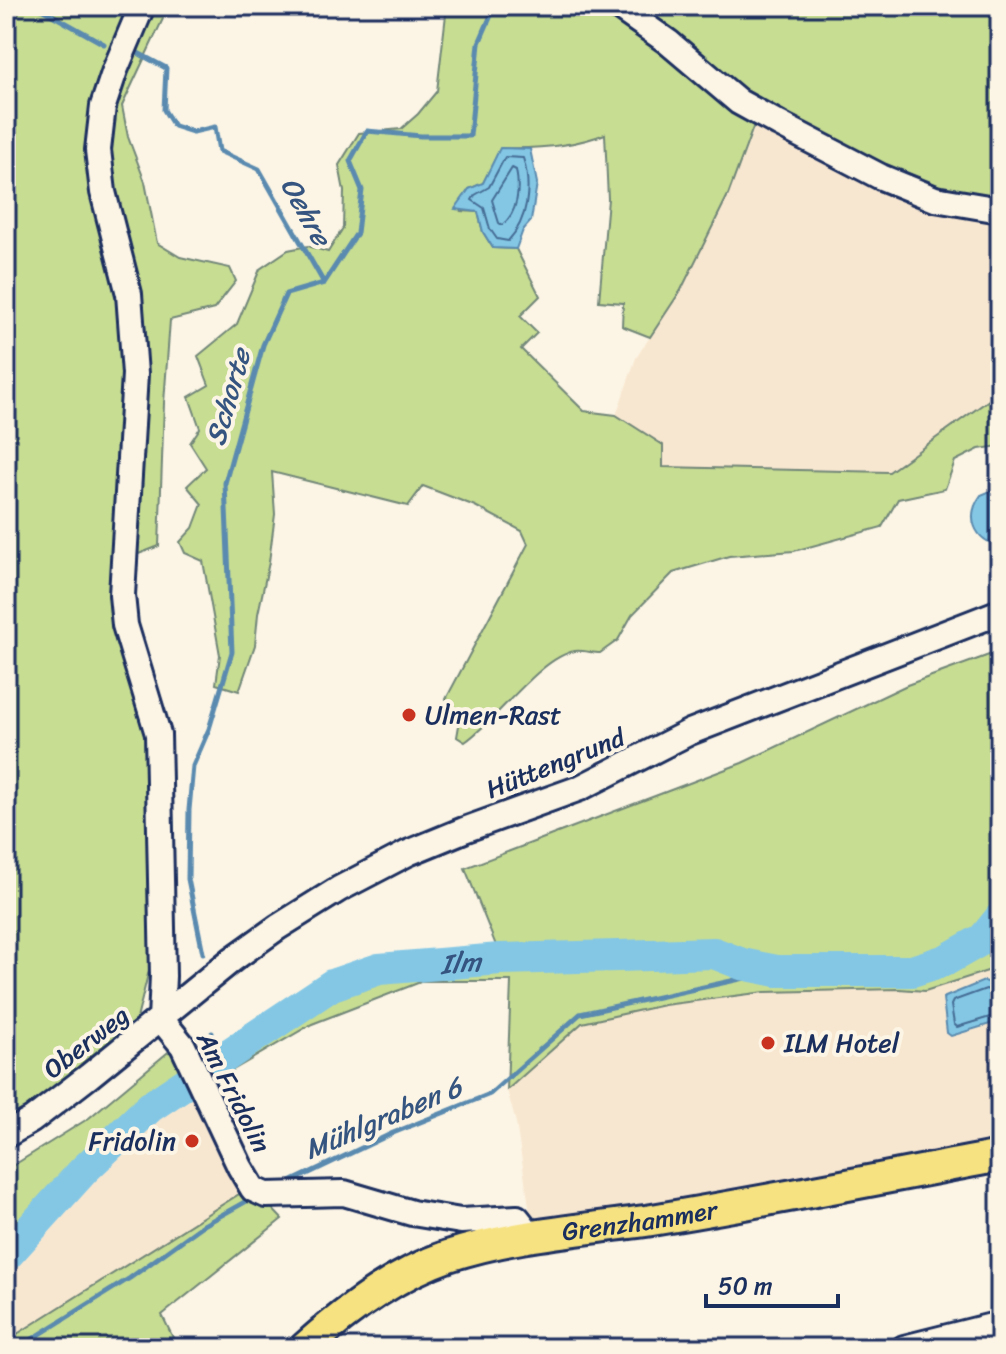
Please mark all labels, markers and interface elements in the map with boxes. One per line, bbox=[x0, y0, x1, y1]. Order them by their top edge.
water label: Oehre bbox=[267, 167, 346, 257]
water label: Schorte bbox=[191, 340, 266, 451]
place label: Ulmen-Rast bbox=[425, 692, 561, 738]
marker: Ulmen-Rast bbox=[400, 706, 418, 724]
street label: Hüttengrund bbox=[478, 713, 634, 812]
water label: Ilm bbox=[437, 936, 485, 988]
street label: Oberweg bbox=[33, 993, 139, 1091]
place label: ILM Hotel bbox=[783, 1020, 900, 1066]
street label: Am Fridolin bbox=[183, 1022, 284, 1161]
marker: ILM Hotel bbox=[759, 1034, 777, 1052]
water label: Mühlgraben 6 bbox=[296, 1062, 472, 1173]
place label: Fridolin bbox=[88, 1118, 176, 1164]
marker: Fridolin bbox=[183, 1132, 201, 1150]
street label: Grenzhammer bbox=[559, 1186, 722, 1254]
scale bar bbox=[706, 1258, 838, 1308]
text: 50 m bbox=[718, 1265, 773, 1307]

